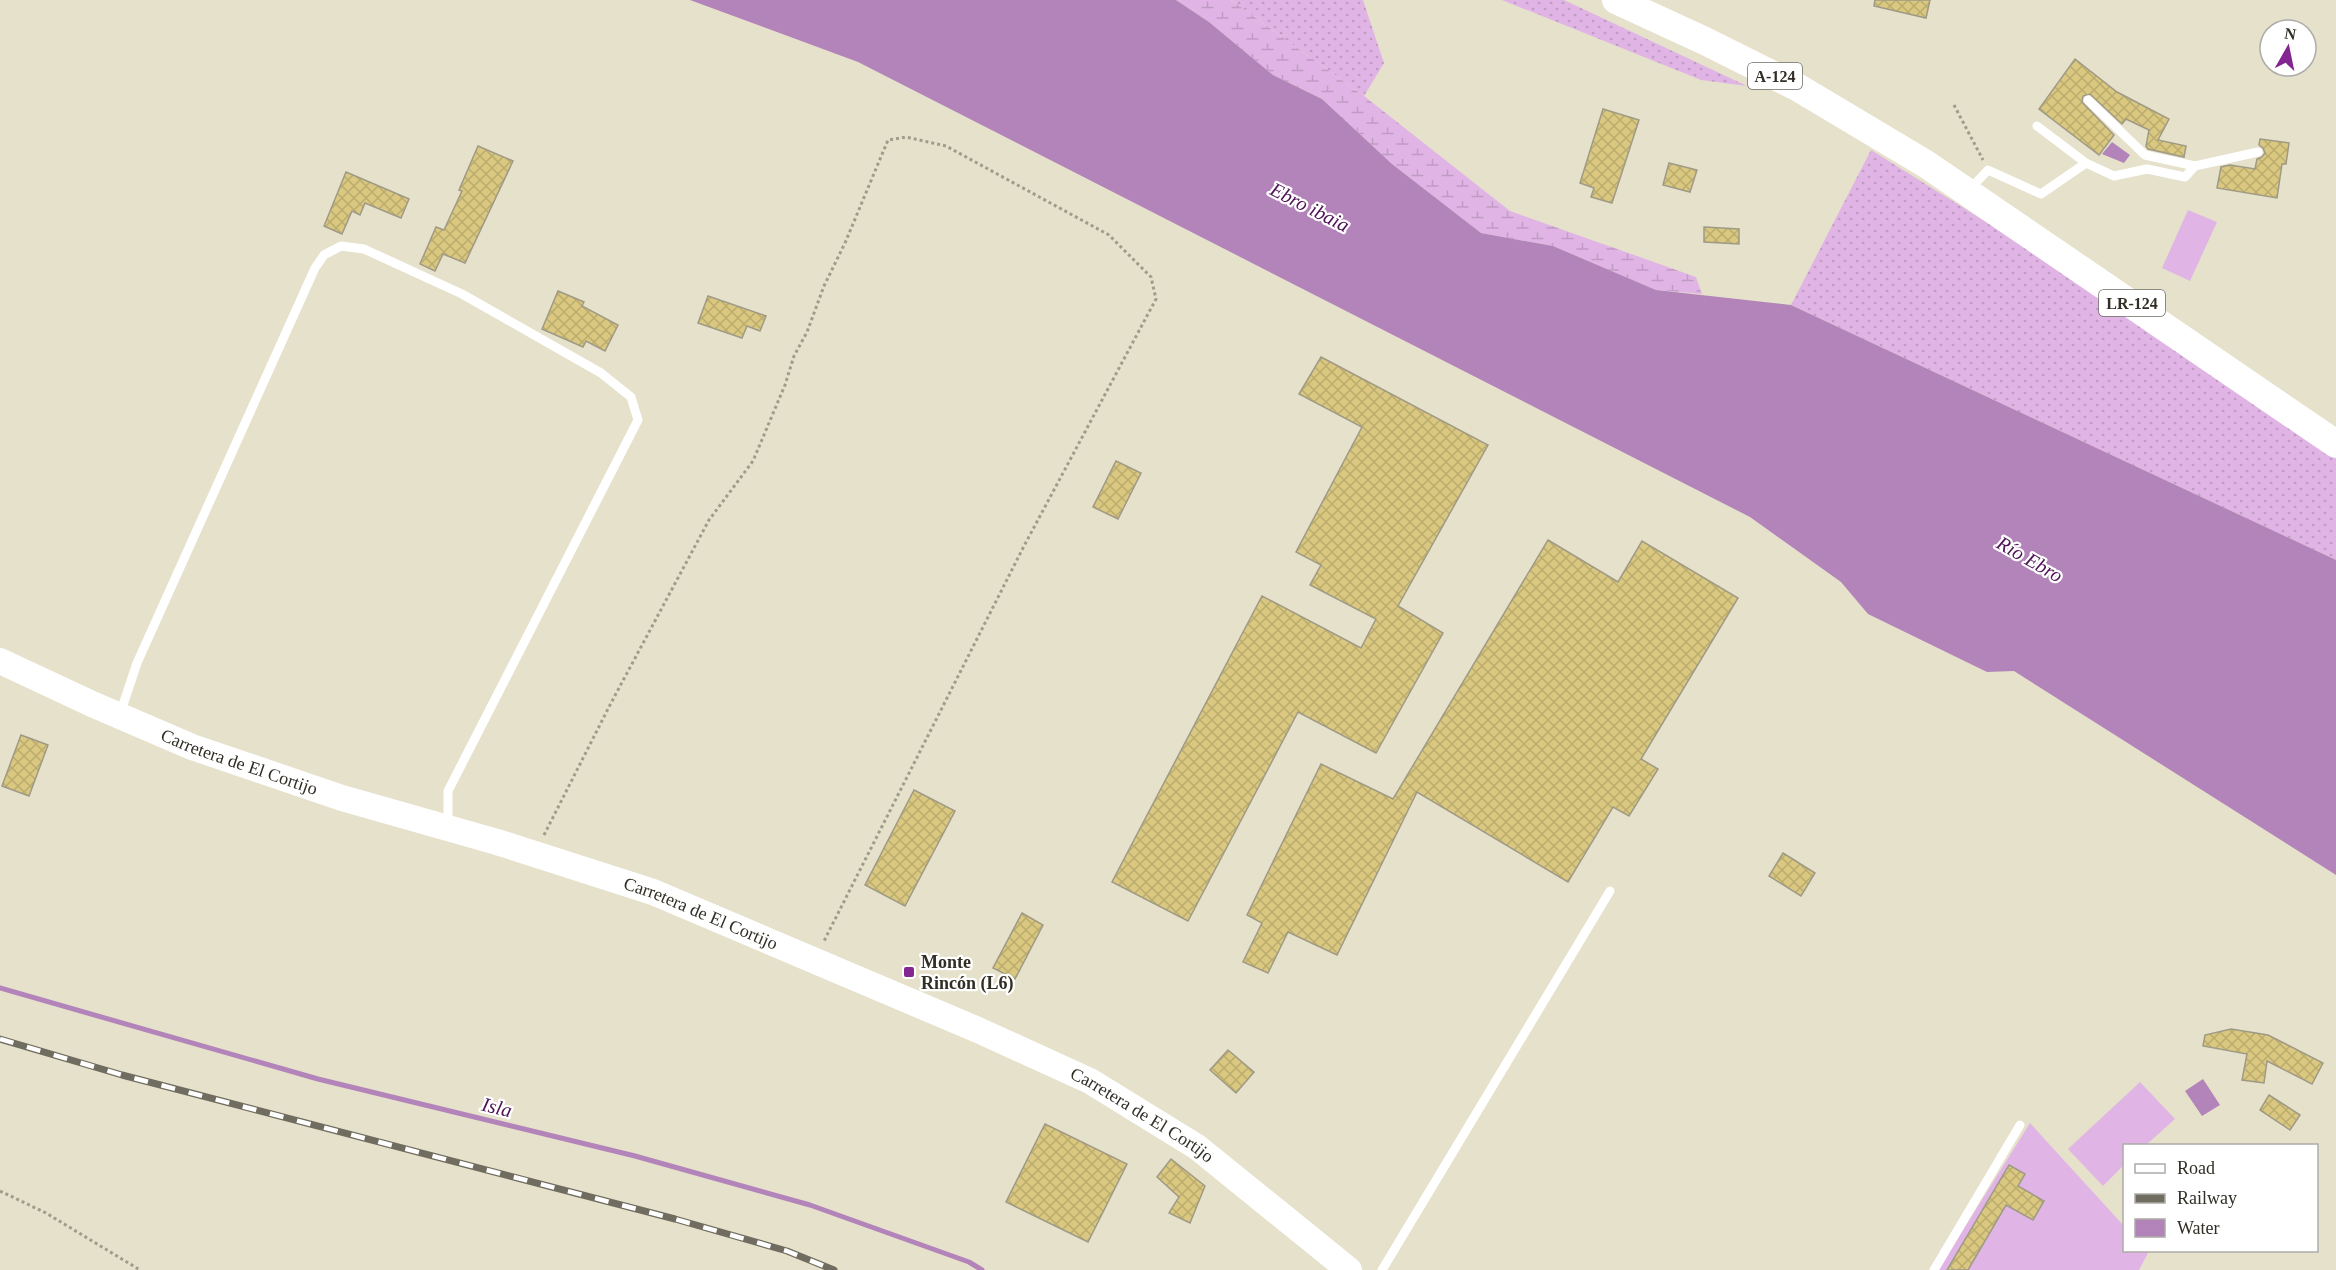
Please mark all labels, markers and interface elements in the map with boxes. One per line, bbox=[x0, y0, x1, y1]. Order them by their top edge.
north arrow bbox=[2258, 18, 2318, 78]
text: N bbox=[2283, 24, 2298, 43]
road number: A-124 bbox=[1748, 63, 1802, 89]
water label: Ebro ibaia bbox=[1266, 177, 1353, 236]
road number: LR-124 bbox=[2099, 290, 2165, 316]
water label: Río Ebro bbox=[1992, 531, 2067, 587]
street label: Carretera de El Cortijo bbox=[158, 725, 320, 799]
street label: Carretera de El Cortijo bbox=[621, 873, 781, 954]
place label: Monte Rincón (L6) bbox=[921, 952, 1014, 994]
marker: Monte Rincón (L6) bbox=[902, 965, 916, 979]
street label: Carretera de El Cortijo bbox=[1067, 1064, 1218, 1167]
water label: Isla bbox=[479, 1092, 514, 1121]
legend bbox=[2123, 1144, 2318, 1252]
text: Road bbox=[2177, 1158, 2215, 1178]
text: Railway bbox=[2177, 1188, 2237, 1208]
text: Water bbox=[2177, 1218, 2220, 1238]

